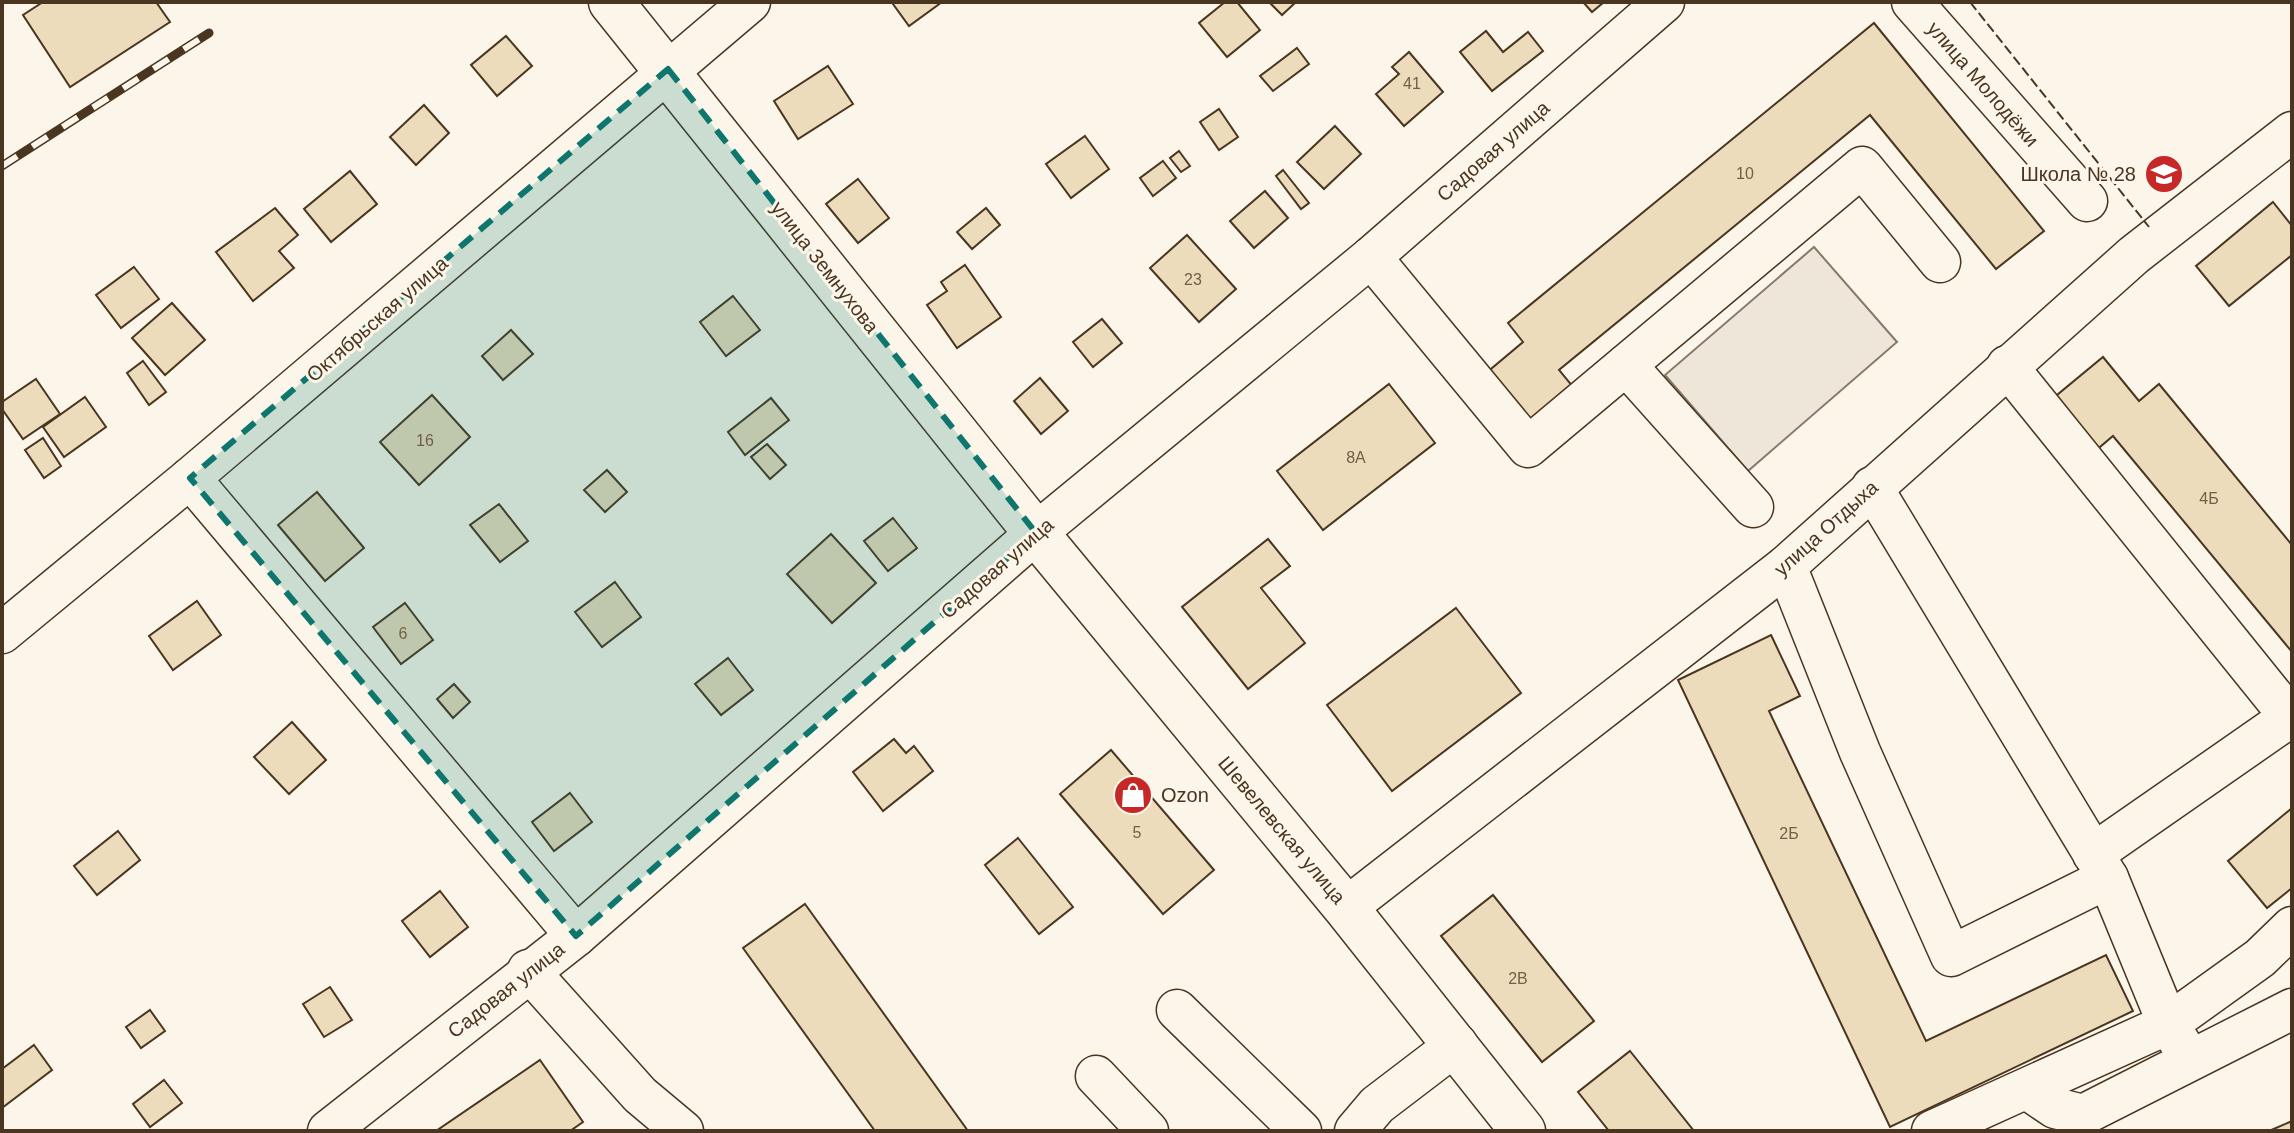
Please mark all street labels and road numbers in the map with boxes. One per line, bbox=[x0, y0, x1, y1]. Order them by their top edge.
street label: улица Молодёжи bbox=[1923, 17, 2043, 151]
street label: Садовая улица bbox=[1432, 96, 1554, 206]
street label: улица Земнухова bbox=[767, 197, 884, 338]
street label: Октябрьская улица bbox=[302, 251, 452, 386]
street label: улица Отдыха bbox=[1770, 475, 1883, 580]
street label: Садовая улица bbox=[936, 513, 1058, 623]
street label: Шевелевская улица bbox=[1214, 752, 1351, 909]
street label: Садовая улица bbox=[443, 937, 569, 1042]

